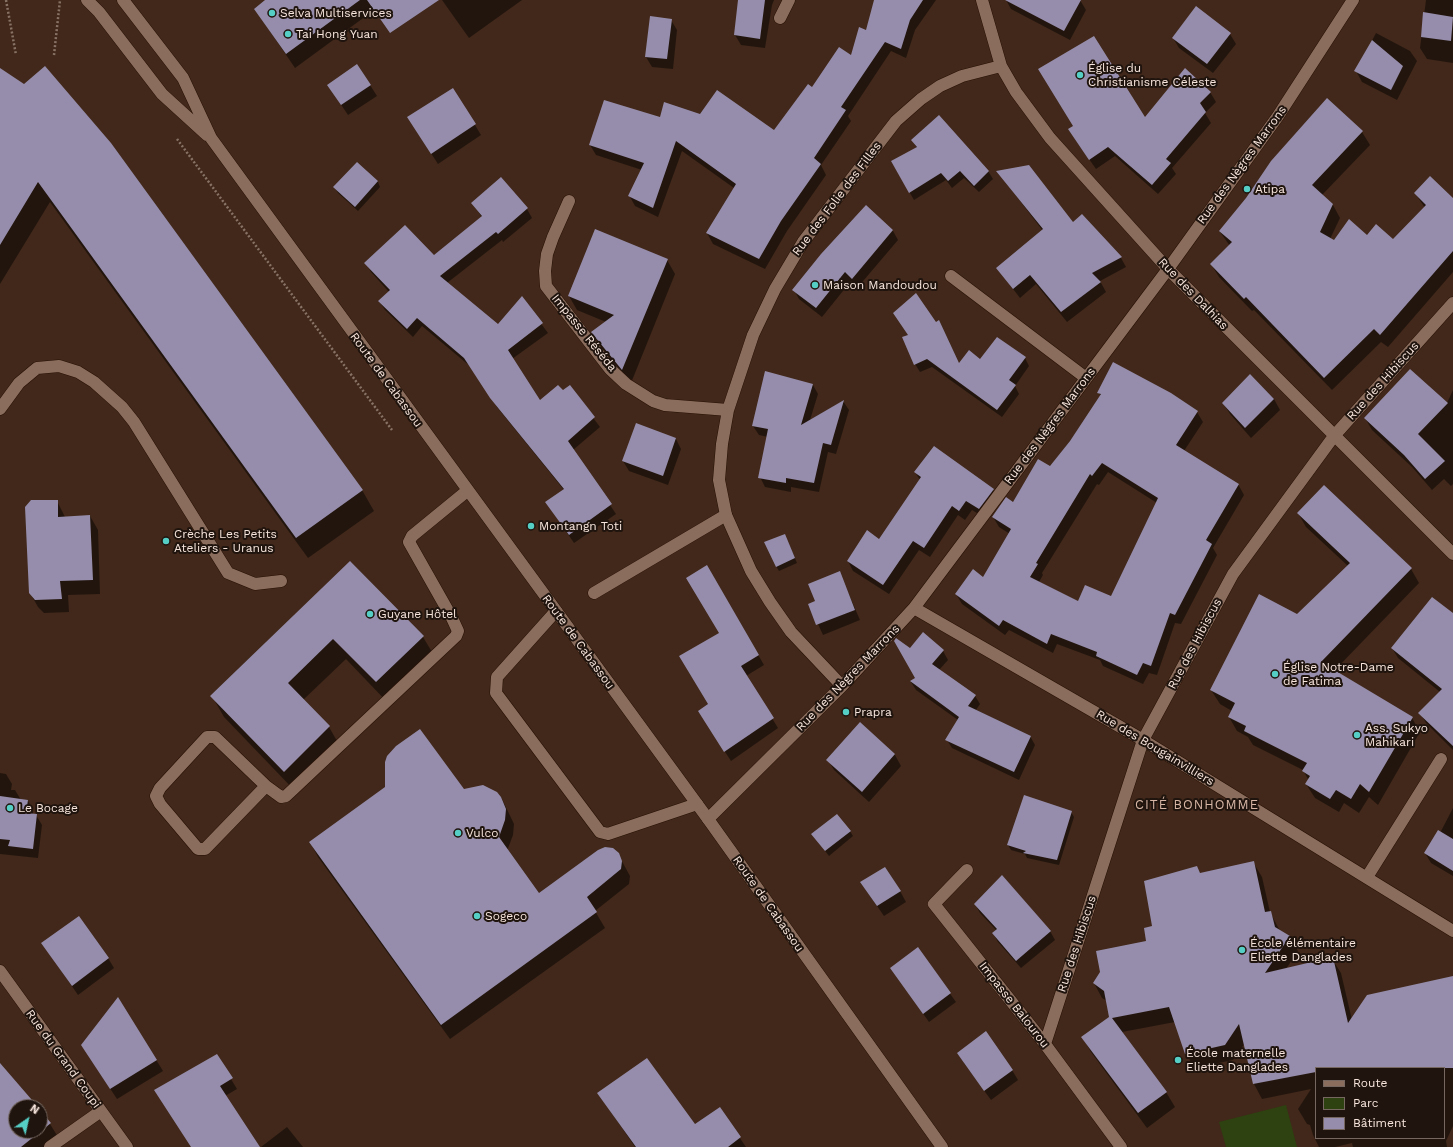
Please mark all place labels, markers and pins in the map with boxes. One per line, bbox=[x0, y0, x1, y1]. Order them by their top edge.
place label: Selva Multiservices bbox=[280, 6, 392, 20]
marker: Selva Multiservices bbox=[267, 8, 277, 18]
place label: Tai Hong Yuan bbox=[296, 27, 378, 41]
marker: Tai Hong Yuan bbox=[283, 29, 293, 39]
place label: Église du Christianisme Céleste bbox=[1088, 61, 1217, 89]
marker: Église du Christianisme Céleste bbox=[1075, 70, 1085, 80]
place label: Atipa bbox=[1255, 182, 1285, 196]
marker: Atipa bbox=[1242, 184, 1252, 194]
place label: Maison Mandoudou bbox=[823, 278, 937, 292]
marker: Maison Mandoudou bbox=[810, 280, 820, 290]
place label: Montangn Toti bbox=[539, 519, 622, 533]
marker: Montangn Toti bbox=[526, 521, 536, 531]
place label: Crèche Les Petits Ateliers - Uranus bbox=[174, 527, 277, 555]
marker: Crèche Les Petits Ateliers - Uranus bbox=[161, 536, 171, 546]
place label: Guyane Hôtel bbox=[378, 607, 457, 621]
marker: Guyane Hôtel bbox=[365, 609, 375, 619]
place label: Église Notre-Dame de Fatima bbox=[1283, 660, 1394, 688]
marker: Église Notre-Dame de Fatima bbox=[1270, 669, 1280, 679]
place label: Prapra bbox=[854, 705, 892, 719]
marker: Prapra bbox=[841, 707, 851, 717]
place label: Ass. Sukyo Mahikari bbox=[1365, 721, 1428, 749]
marker: Ass. Sukyo Mahikari bbox=[1352, 730, 1362, 740]
place label: Le Bocage bbox=[18, 801, 78, 815]
marker: Le Bocage bbox=[5, 803, 15, 813]
place label: Vulco bbox=[466, 826, 498, 840]
marker: Vulco bbox=[453, 828, 463, 838]
place label: Sogeco bbox=[485, 909, 527, 923]
marker: Sogeco bbox=[472, 911, 482, 921]
place label: École élémentaire Eliette Danglades bbox=[1250, 936, 1356, 964]
marker: École élémentaire Eliette Danglades bbox=[1237, 945, 1247, 955]
place label: École maternelle Eliette Danglades bbox=[1186, 1046, 1288, 1074]
marker: École maternelle Eliette Danglades bbox=[1173, 1055, 1183, 1065]

